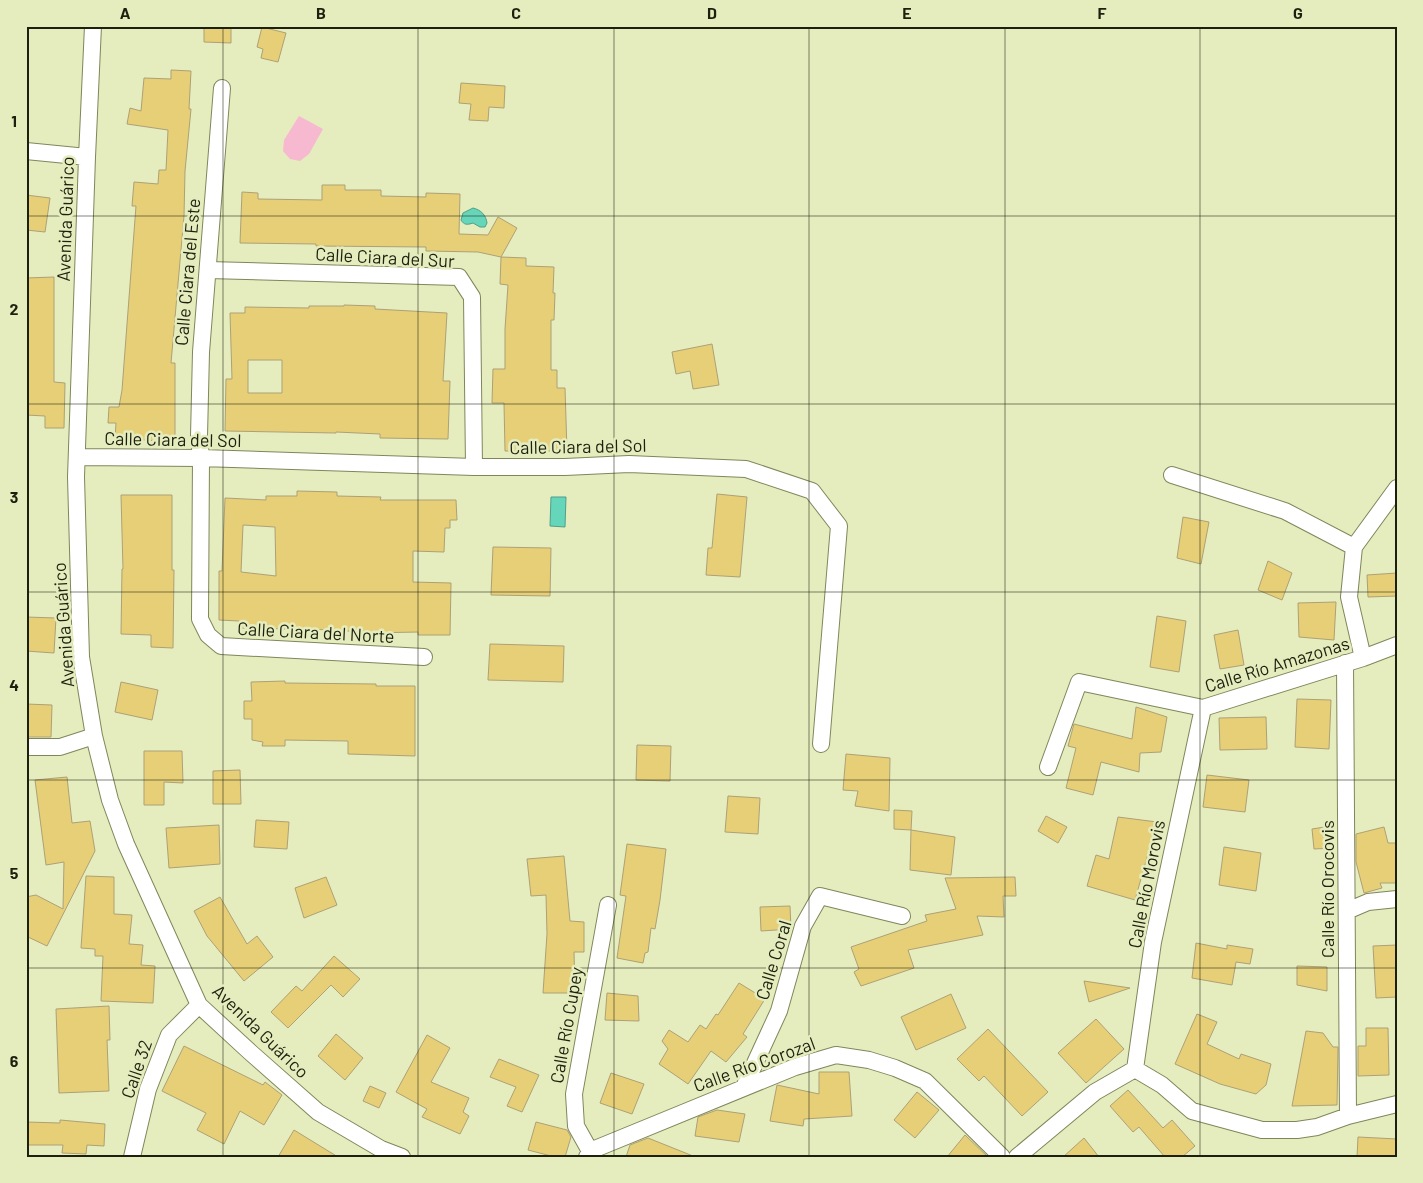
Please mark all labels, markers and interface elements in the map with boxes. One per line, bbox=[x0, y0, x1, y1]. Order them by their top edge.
text: A bbox=[120, 3, 131, 22]
text: B bbox=[316, 3, 326, 22]
text: C bbox=[511, 3, 521, 22]
text: D bbox=[707, 3, 717, 22]
text: E bbox=[902, 3, 912, 22]
text: F bbox=[1098, 3, 1107, 22]
text: G bbox=[1293, 3, 1303, 22]
text: 1 bbox=[11, 111, 17, 130]
street label: Avenida Guárico bbox=[52, 156, 78, 282]
street label: Calle Ciara del Este bbox=[170, 197, 204, 347]
street label: Calle Ciara del Sur bbox=[315, 242, 456, 272]
text: 2 bbox=[10, 299, 19, 318]
street label: Calle Ciara del Sol bbox=[104, 427, 242, 451]
street label: Calle Ciara del Sol bbox=[509, 434, 647, 458]
text: 3 bbox=[10, 487, 18, 506]
street label: Avenida Guárico bbox=[48, 562, 78, 688]
street label: Calle Ciara del Norte bbox=[237, 617, 395, 647]
street label: Calle Río Amazonas bbox=[1202, 632, 1352, 696]
text: 4 bbox=[9, 675, 19, 694]
street label: Calle Río Morovis bbox=[1123, 818, 1169, 950]
street label: Calle Río Orocovis bbox=[1316, 820, 1338, 958]
text: 5 bbox=[10, 863, 19, 882]
street label: Calle Coral bbox=[750, 918, 796, 1002]
street label: Calle Río Cupey bbox=[545, 965, 587, 1085]
street label: Avenida Guárico bbox=[208, 980, 314, 1082]
street label: Calle Río Corozal bbox=[690, 1032, 818, 1096]
street label: Calle 32 bbox=[116, 1037, 156, 1101]
text: 6 bbox=[10, 1051, 19, 1070]

